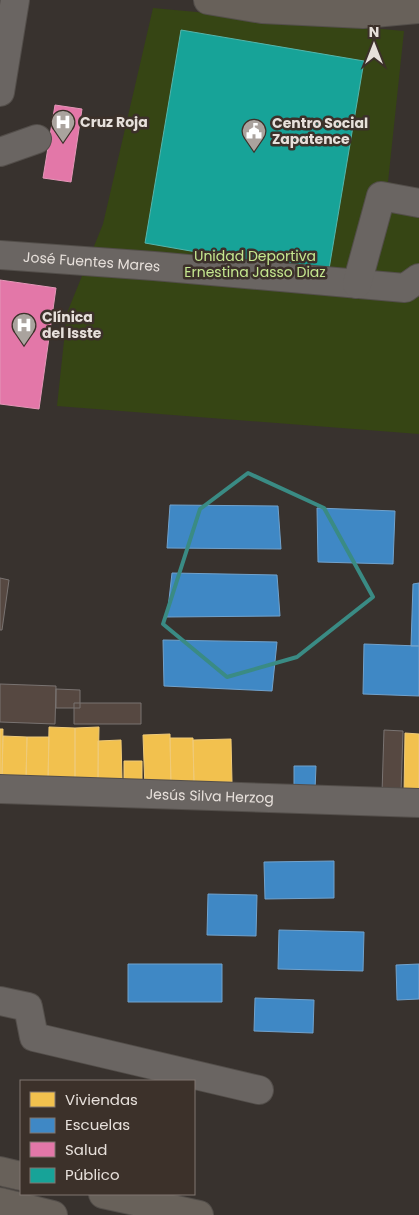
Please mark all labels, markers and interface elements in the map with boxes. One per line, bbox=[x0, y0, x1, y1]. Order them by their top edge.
north arrow bbox=[349, 20, 399, 70]
text: N bbox=[369, 22, 379, 42]
hospital icon: Cruz Roja bbox=[50, 109, 76, 143]
place label: Cruz Roja bbox=[80, 112, 148, 132]
place label: Centro Social Zapatence bbox=[272, 113, 368, 149]
public building icon: Centro Social Zapatence bbox=[241, 118, 267, 152]
park label: Unidad Deportiva Ernestina Jasso Diaz bbox=[184, 246, 326, 282]
street label: José Fuentes Mares bbox=[23, 247, 161, 277]
place label: Clínica del Isste bbox=[42, 307, 102, 343]
hospital icon: Clínica del Isste bbox=[11, 312, 37, 346]
street label: Jesús Silva Herzog bbox=[146, 784, 274, 808]
legend bbox=[20, 1080, 195, 1195]
text: Viviendas bbox=[65, 1089, 138, 1110]
text: Escuelas bbox=[65, 1114, 130, 1135]
text: Salud bbox=[65, 1139, 107, 1160]
text: Público bbox=[65, 1164, 120, 1185]

